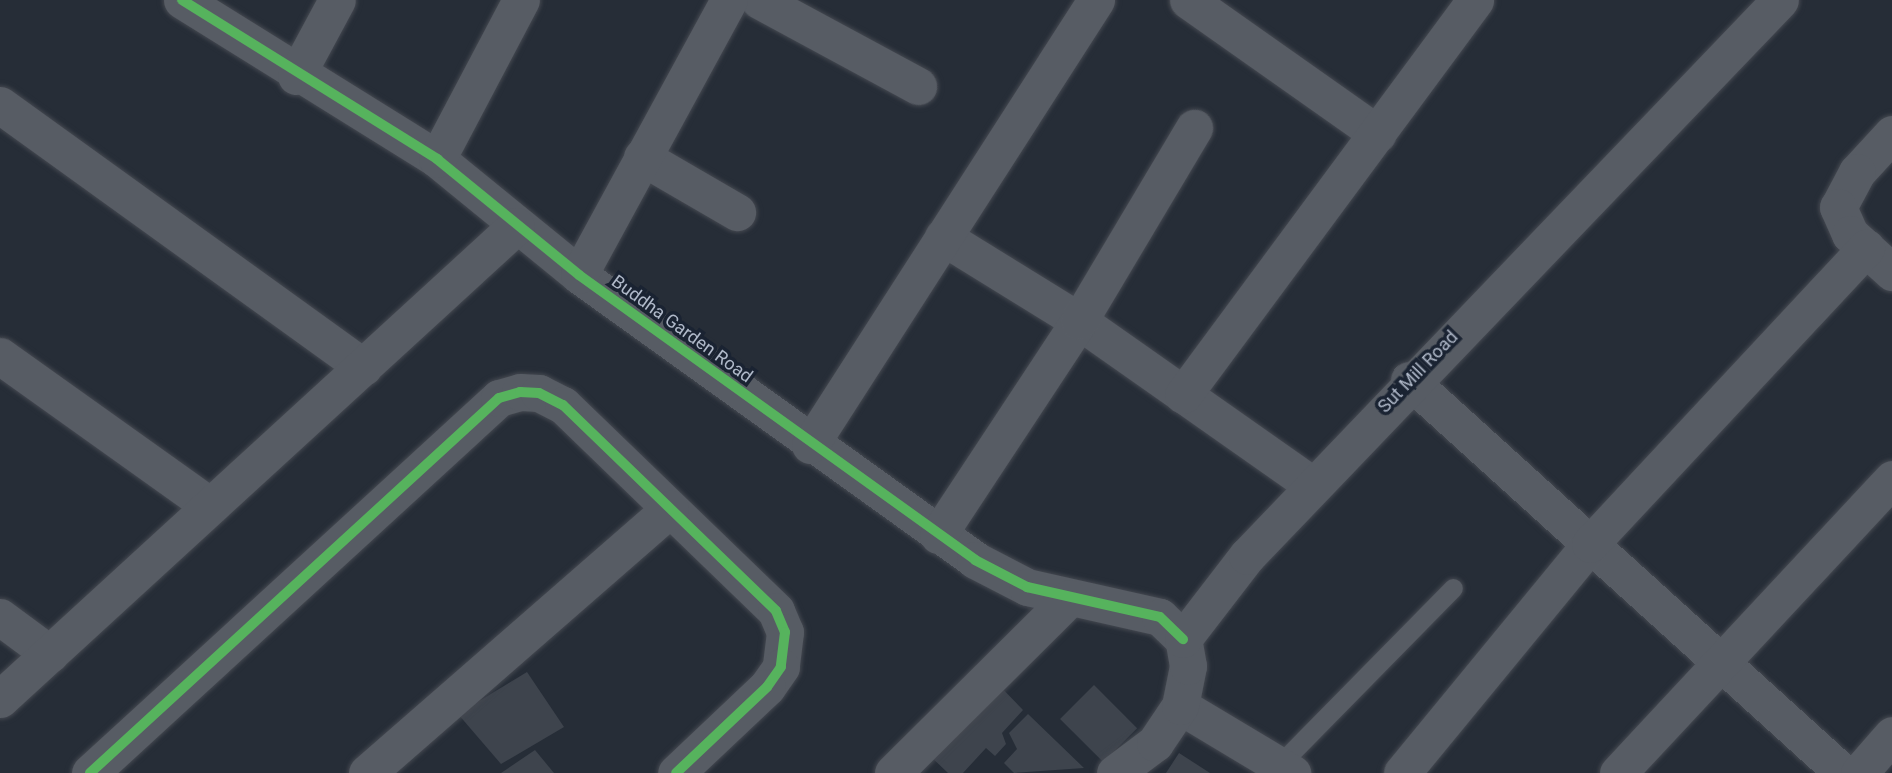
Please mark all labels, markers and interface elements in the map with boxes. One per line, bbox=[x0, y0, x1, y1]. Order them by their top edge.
street label: Buddha Garden Road bbox=[607, 271, 757, 387]
street label: Sut Mill Road bbox=[1374, 327, 1462, 417]

